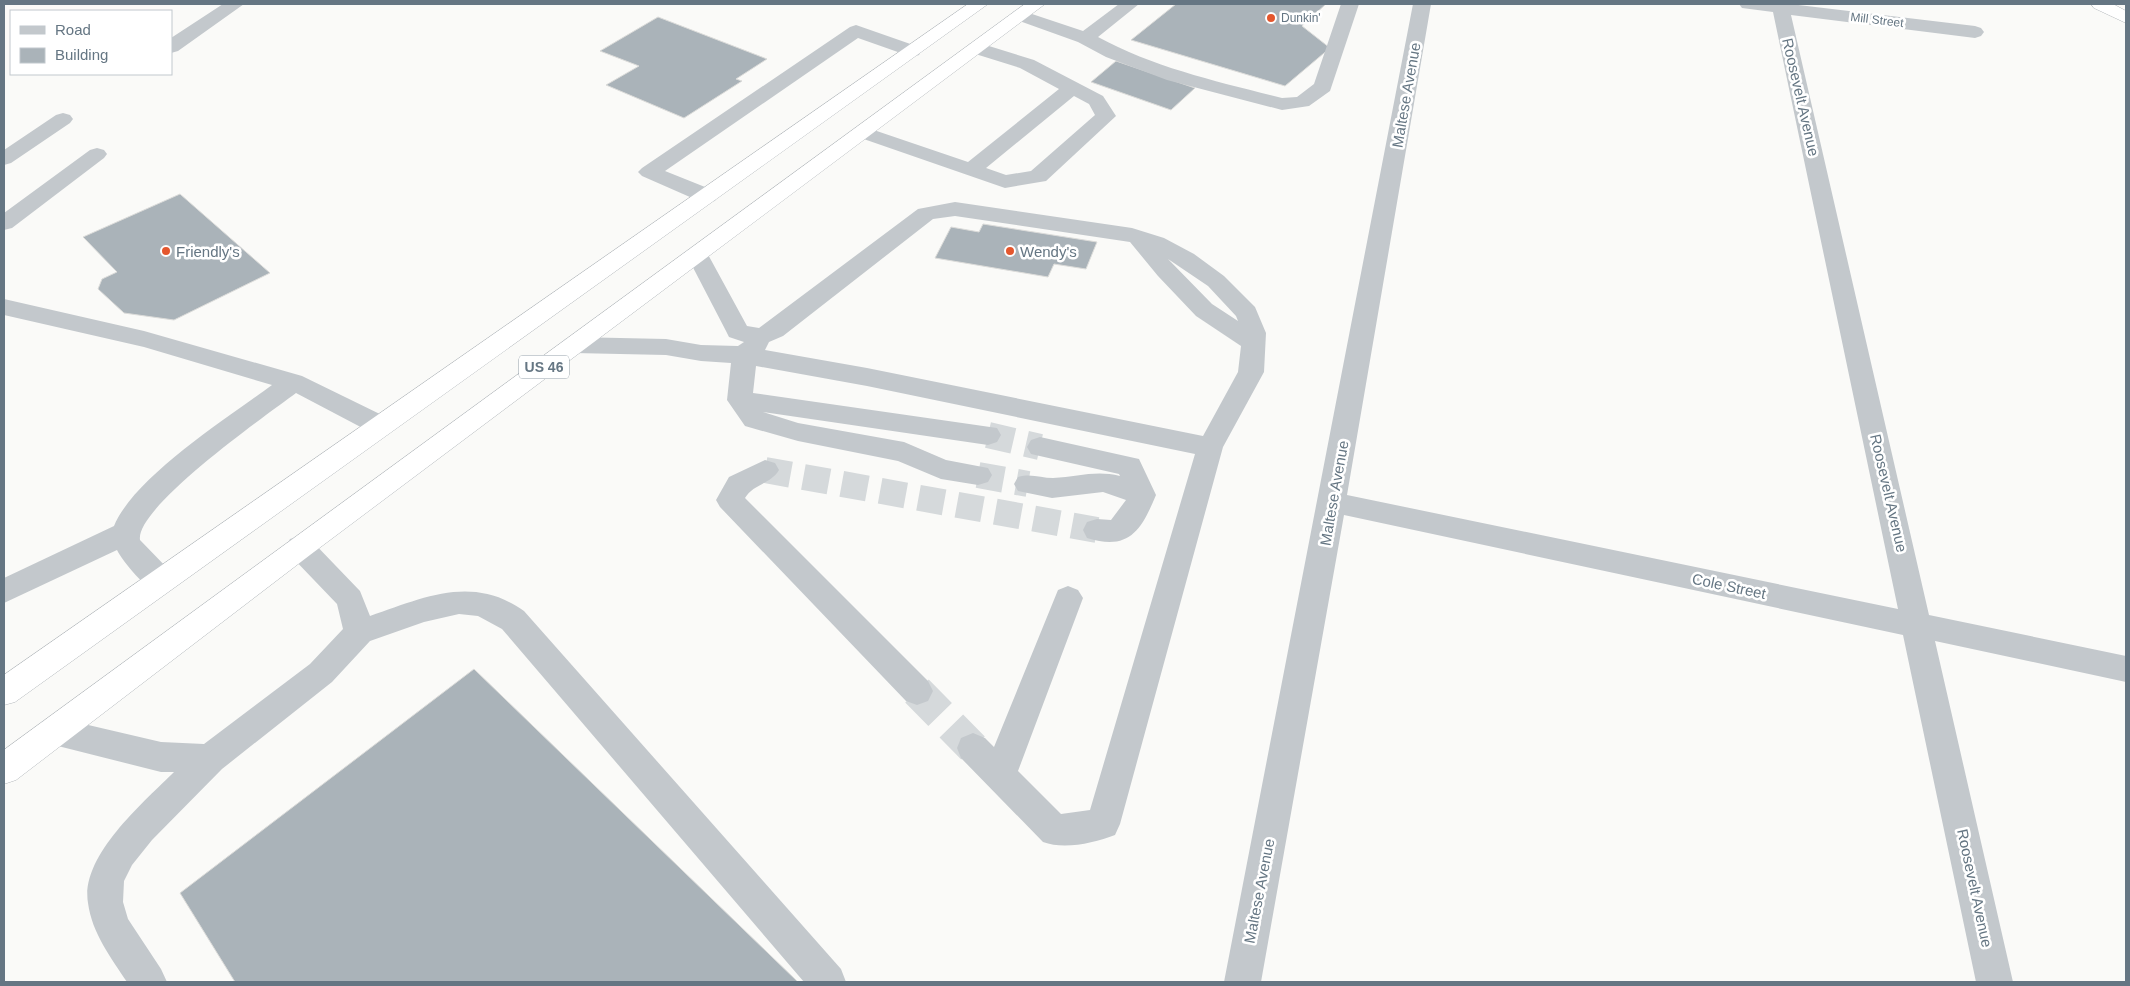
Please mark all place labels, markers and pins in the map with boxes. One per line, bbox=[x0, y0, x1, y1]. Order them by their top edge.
place label: Dunkin' bbox=[1281, 11, 1321, 25]
marker: Dunkin' bbox=[1265, 12, 1277, 24]
place label: Friendly's bbox=[176, 243, 240, 260]
place label: Wendy's bbox=[1020, 243, 1077, 260]
marker: Friendly's bbox=[160, 245, 172, 257]
marker: Wendy's bbox=[1004, 245, 1016, 257]

